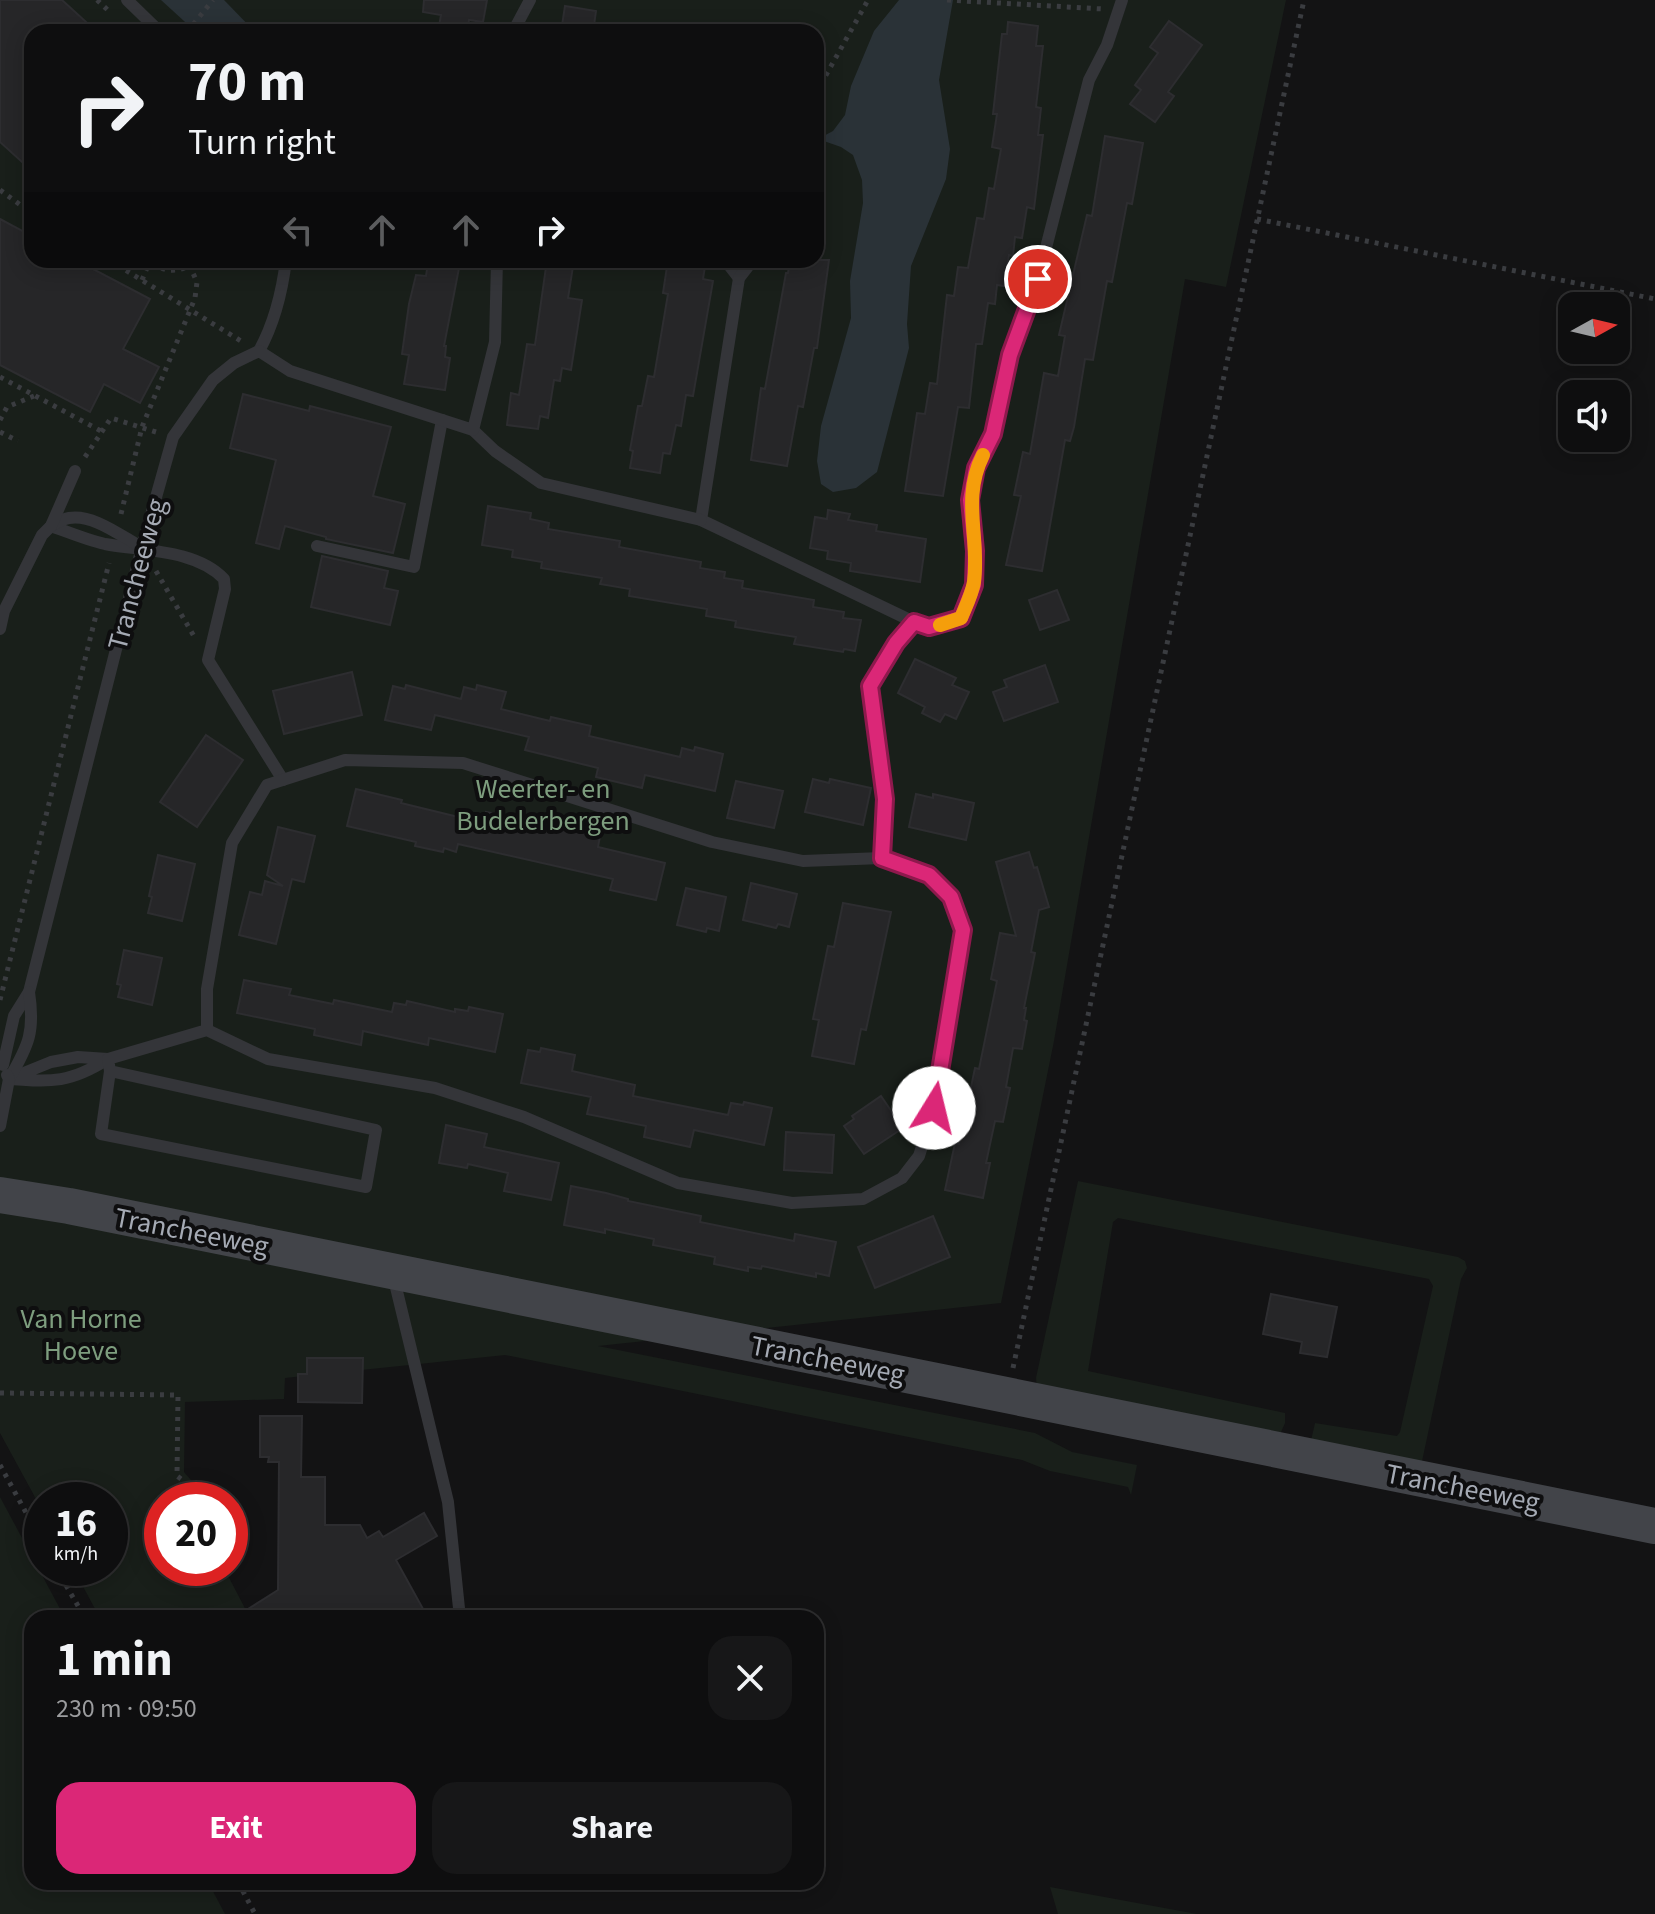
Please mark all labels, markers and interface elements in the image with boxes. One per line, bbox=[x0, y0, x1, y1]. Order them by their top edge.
text: 70 m bbox=[188, 43, 306, 122]
icon: right bbox=[56, 56, 160, 160]
text: Turn right bbox=[188, 117, 336, 168]
icon: left bbox=[276, 208, 320, 252]
icon: ahead bbox=[360, 208, 404, 252]
icon: ahead bbox=[444, 208, 488, 252]
icon: right bbox=[528, 208, 572, 252]
pin bbox=[1004, 245, 1072, 313]
icon: arrive bbox=[1016, 257, 1060, 301]
north arrow bbox=[1558, 292, 1630, 364]
map controls bbox=[1558, 292, 1630, 452]
button: sound bbox=[1558, 380, 1630, 452]
street label: Trancheeweg bbox=[97, 494, 176, 655]
park label: Weerter- en Budelerbergen bbox=[456, 769, 630, 841]
position arrow bbox=[892, 1066, 976, 1150]
street label: Trancheeweg bbox=[111, 1197, 272, 1266]
park label: Van Horne Hoeve bbox=[20, 1299, 142, 1371]
street label: Trancheeweg bbox=[747, 1325, 908, 1394]
street label: Trancheeweg bbox=[1382, 1453, 1543, 1522]
speed limit sign: 20 bbox=[144, 1482, 248, 1586]
text: 16 bbox=[55, 1495, 97, 1552]
text: km/h bbox=[54, 1540, 98, 1568]
text: 1 min bbox=[56, 1626, 173, 1694]
button: close bbox=[708, 1636, 792, 1720]
text: 230 m · 09:50 bbox=[56, 1690, 197, 1727]
button: Exit bbox=[56, 1782, 416, 1874]
button: Share bbox=[432, 1782, 792, 1874]

